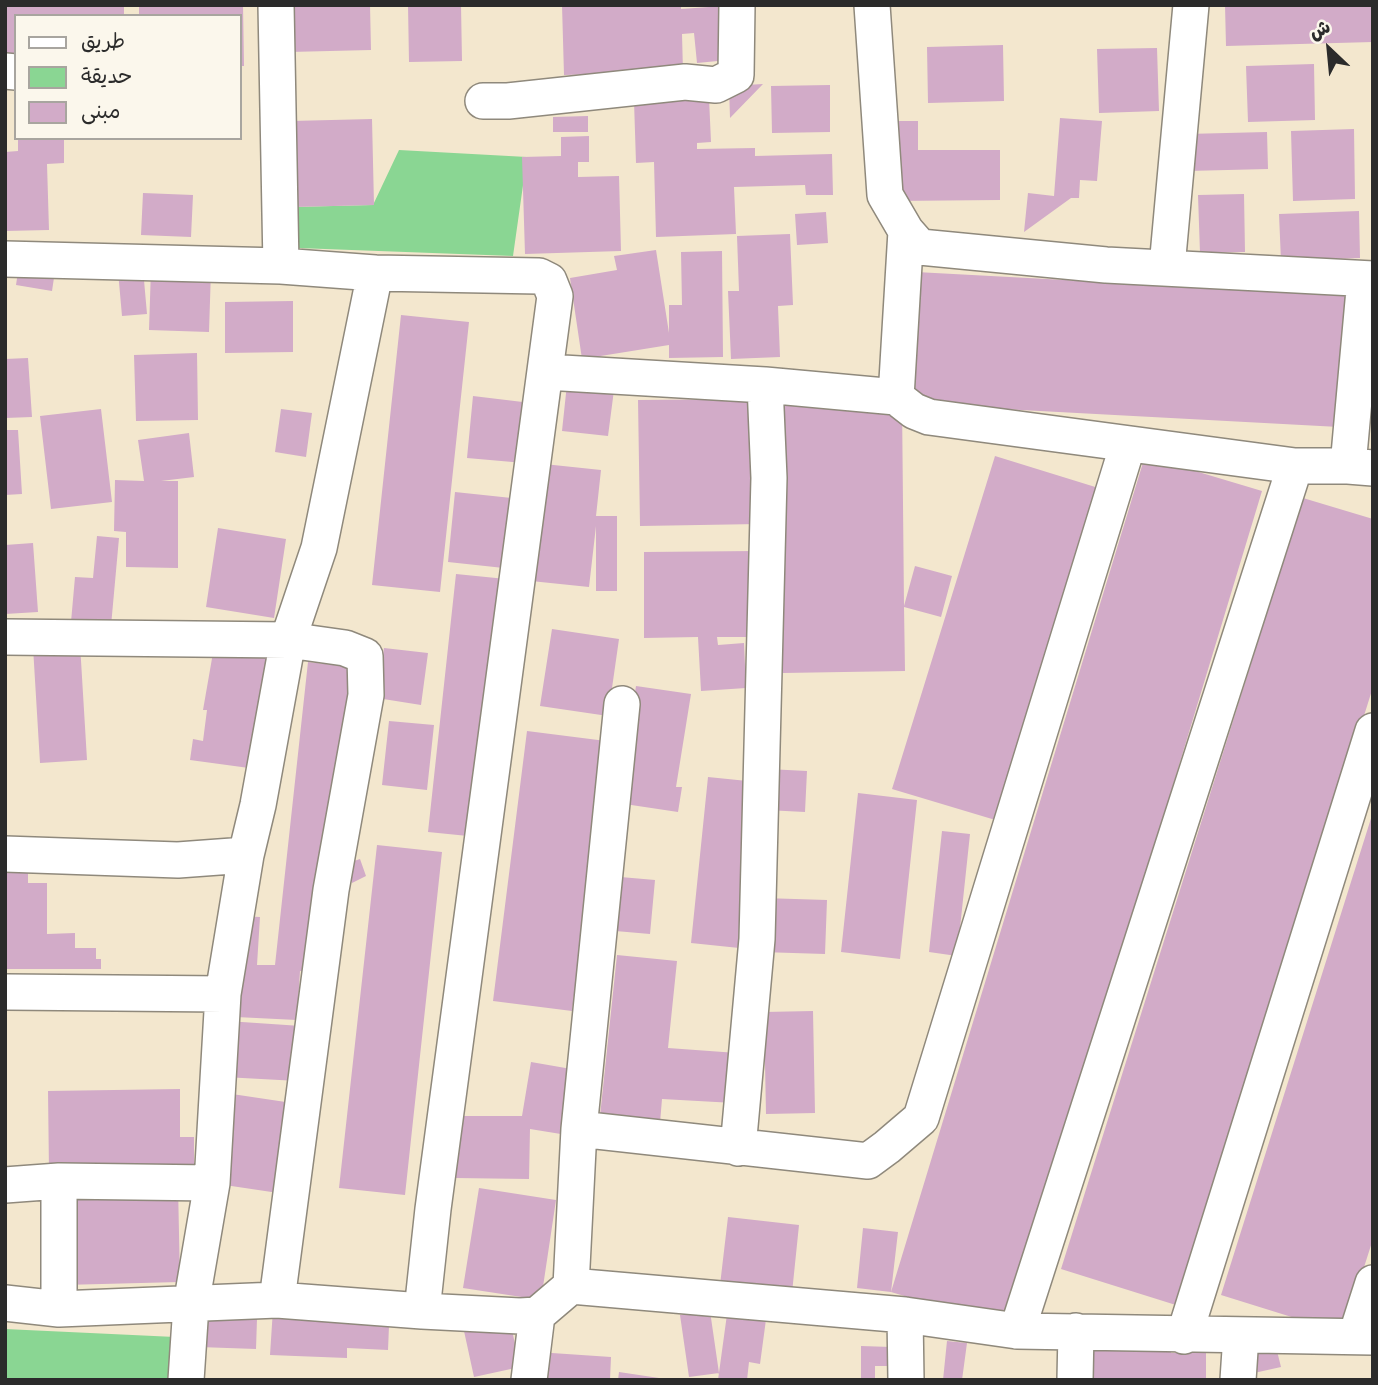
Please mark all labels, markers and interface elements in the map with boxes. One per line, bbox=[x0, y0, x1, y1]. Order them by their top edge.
legend bbox=[14, 14, 242, 140]
north arrow bbox=[1294, 14, 1364, 84]
text: ش bbox=[1306, 16, 1334, 45]
text: طريق bbox=[81, 29, 125, 53]
text: حديقة bbox=[81, 64, 132, 88]
text: مبنى bbox=[81, 99, 120, 123]

